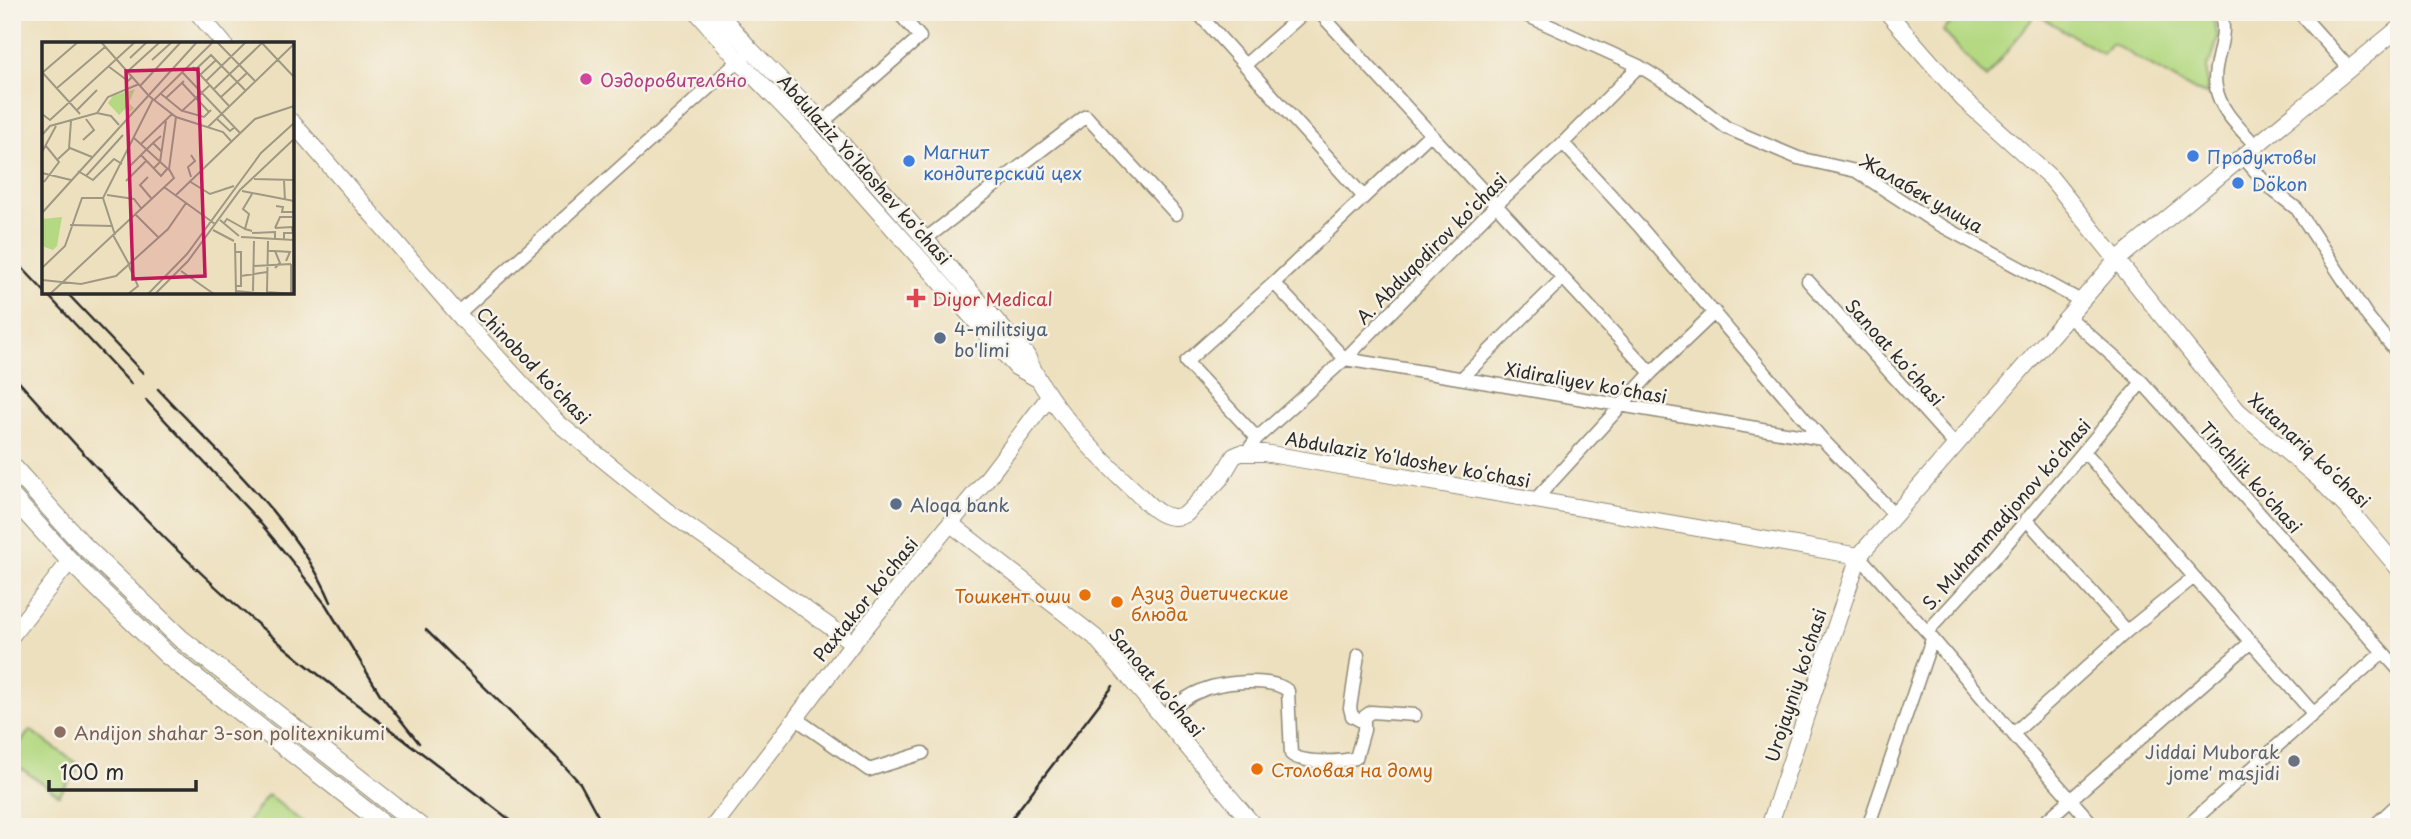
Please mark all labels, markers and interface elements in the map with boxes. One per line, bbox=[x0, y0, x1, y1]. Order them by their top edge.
inset map bbox=[42, 42, 294, 294]
place label: Оэдоровителвно bbox=[600, 66, 747, 93]
street label: Abdulaziz Yoʻldoshev koʻchasi bbox=[772, 68, 958, 270]
marker: Оэдоровителвно bbox=[578, 71, 594, 87]
place label: Магнит кондитерский цех bbox=[923, 138, 1082, 186]
place label: Продуктовы bbox=[2207, 143, 2317, 170]
street label: Жалабек улица bbox=[1855, 146, 1989, 240]
marker: Продуктовы bbox=[2185, 148, 2201, 164]
marker: Магнит кондитерский цех bbox=[901, 153, 917, 169]
street label: A. Abduqodirov koʻchasi bbox=[1349, 166, 1513, 330]
place label: Dökon bbox=[2252, 170, 2308, 197]
marker: Dökon bbox=[2230, 175, 2246, 191]
place label: Diyor Medical bbox=[932, 285, 1053, 312]
marker: Diyor Medical bbox=[906, 288, 926, 308]
street label: Sanoat koʻchasi bbox=[1839, 292, 1951, 412]
street label: Chinobod ko'chasi bbox=[471, 300, 597, 430]
place label: 4-militsiya bo'limi bbox=[954, 315, 1048, 363]
marker: 4-militsiya bo'limi bbox=[932, 330, 948, 346]
street label: Xidiraliyev koʻchasi bbox=[1503, 354, 1669, 410]
street label: Xutanariq koʻchasi bbox=[2243, 386, 2377, 514]
street label: S. Muhammadjonov koʻchasi bbox=[1915, 412, 2097, 616]
street label: Tinchlik ko'chasi bbox=[2193, 415, 2309, 539]
street label: Abdulaziz Yoʻldoshev koʻchasi bbox=[1283, 424, 1533, 494]
place label: Aloqa bank bbox=[910, 491, 1010, 518]
marker: Aloqa bank bbox=[888, 496, 904, 512]
street label: Paxtakor ko'chasi bbox=[806, 531, 924, 667]
place label: Азиз диетические блюда bbox=[1131, 579, 1289, 627]
place label: Тошкент оши bbox=[955, 582, 1071, 609]
marker: Тошкент оши bbox=[1077, 587, 1093, 603]
marker: Азиз диетические блюда bbox=[1109, 594, 1125, 610]
street label: Urоjayniy koʻchasi bbox=[1757, 605, 1833, 765]
street label: Sanoat ko'chasi bbox=[1103, 621, 1211, 743]
place label: Andijon shahar 3-son politexnikumi bbox=[74, 719, 385, 746]
marker: Andijon shahar 3-son politexnikumi bbox=[52, 724, 68, 740]
place label: Jiddai Muborak jome' masjidi bbox=[2145, 738, 2280, 786]
scale bar bbox=[49, 748, 196, 792]
marker: Jiddai Muborak jome' masjidi bbox=[2286, 753, 2302, 769]
text: 100 m bbox=[60, 755, 124, 787]
place label: Столовая на дому bbox=[1271, 756, 1433, 783]
marker: Столовая на дому bbox=[1249, 761, 1265, 777]

